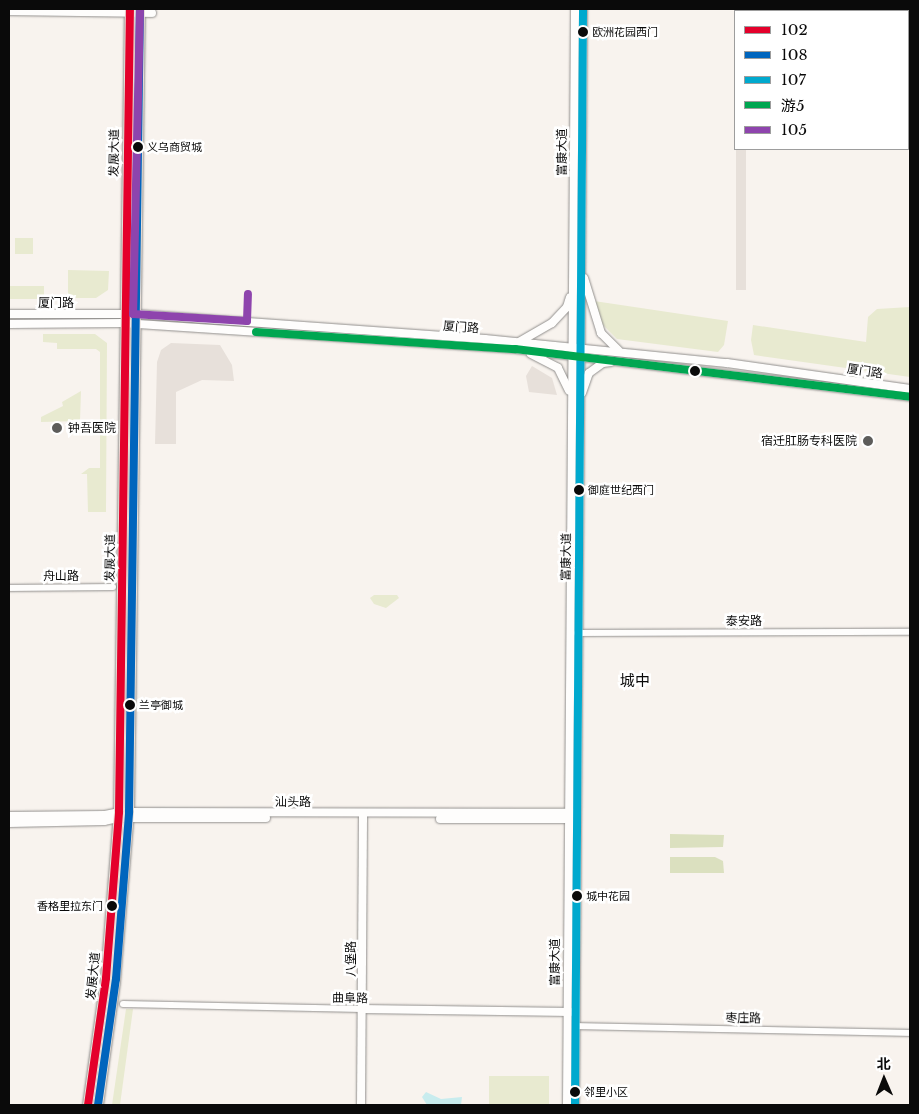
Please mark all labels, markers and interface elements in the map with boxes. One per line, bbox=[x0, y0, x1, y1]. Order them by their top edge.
legend bbox=[734, 10, 909, 150]
text: 102 bbox=[781, 20, 808, 39]
place label: 欧洲花园西门 bbox=[592, 25, 658, 39]
marker: 欧洲花园西门 bbox=[578, 27, 588, 37]
text: 108 bbox=[781, 45, 808, 64]
text: 107 bbox=[781, 70, 806, 89]
text: 游5 bbox=[781, 96, 805, 115]
text: 105 bbox=[781, 120, 807, 139]
street label: 富康大道 bbox=[555, 128, 569, 176]
street label: 发展大道 bbox=[106, 129, 122, 177]
place label: 义乌商贸城 bbox=[147, 140, 202, 154]
marker: 义乌商贸城 bbox=[133, 142, 143, 152]
street label: 厦门路 bbox=[38, 296, 74, 310]
street label: 厦门路 bbox=[443, 319, 479, 335]
street label: 厦门路 bbox=[846, 361, 884, 381]
unlabelled marker bbox=[690, 366, 700, 376]
marker: 钟吾医院 bbox=[50, 421, 64, 435]
place label: 钟吾医院 bbox=[68, 421, 116, 435]
place label: 宿迁肛肠专科医院 bbox=[761, 434, 857, 448]
marker: 宿迁肛肠专科医院 bbox=[861, 434, 875, 448]
place label: 御庭世纪西门 bbox=[588, 483, 654, 497]
marker: 御庭世纪西门 bbox=[574, 485, 584, 495]
street label: 富康大道 bbox=[558, 533, 574, 581]
street label: 发展大道 bbox=[102, 534, 118, 582]
street label: 舟山路 bbox=[43, 569, 79, 583]
street label: 泰安路 bbox=[726, 614, 762, 628]
district label: 城中 bbox=[620, 672, 650, 690]
place label: 兰亭御城 bbox=[139, 698, 183, 712]
marker: 兰亭御城 bbox=[125, 700, 135, 710]
street label: 汕头路 bbox=[275, 795, 311, 809]
place label: 城中花园 bbox=[586, 889, 630, 903]
marker: 城中花园 bbox=[572, 891, 582, 901]
place label: 香格里拉东门 bbox=[37, 899, 103, 913]
marker: 香格里拉东门 bbox=[107, 901, 117, 911]
street label: 富康大道 bbox=[548, 938, 562, 986]
street label: 八堡路 bbox=[344, 941, 358, 977]
street label: 发展大道 bbox=[83, 951, 103, 1001]
street label: 曲阜路 bbox=[332, 990, 368, 1006]
street label: 枣庄路 bbox=[725, 1010, 761, 1026]
north arrow bbox=[859, 1054, 909, 1104]
text: 北 bbox=[877, 1055, 891, 1073]
place label: 邻里小区 bbox=[584, 1085, 628, 1099]
marker: 邻里小区 bbox=[570, 1087, 580, 1097]

